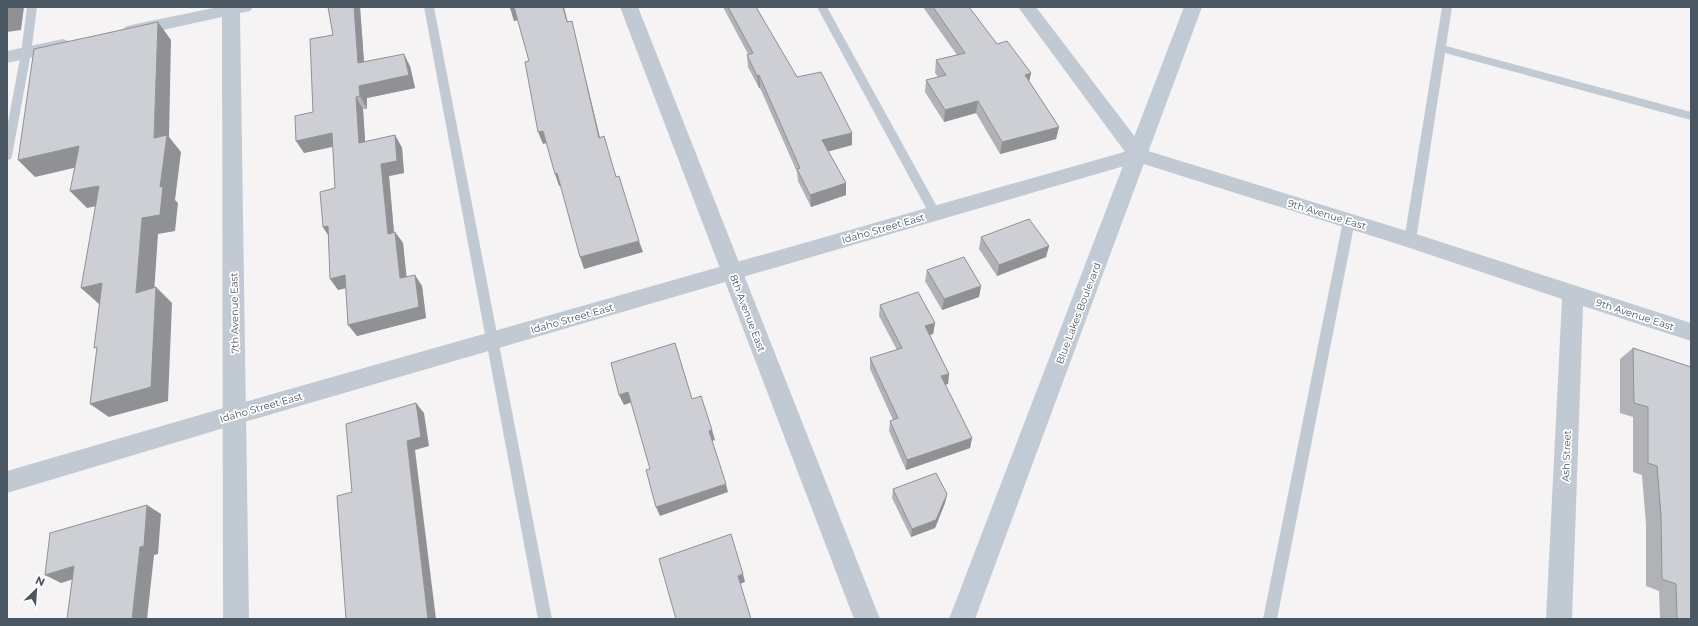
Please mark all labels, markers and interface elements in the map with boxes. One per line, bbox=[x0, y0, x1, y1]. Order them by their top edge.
street label: 9th Avenue East bbox=[1286, 196, 1368, 233]
street label: Idaho Street East bbox=[840, 210, 926, 247]
street label: Blue Lakes Boulevard bbox=[1053, 261, 1104, 366]
street label: 7th Avenue East bbox=[227, 272, 242, 354]
street label: 8th Avenue East bbox=[727, 273, 768, 354]
street label: 9th Avenue East bbox=[1594, 296, 1676, 333]
street label: Idaho Street East bbox=[529, 300, 615, 337]
street label: Idaho Street East bbox=[218, 389, 304, 426]
street label: Ash Street bbox=[1559, 430, 1574, 482]
north arrow bbox=[16, 570, 56, 610]
text: N bbox=[33, 573, 47, 589]

